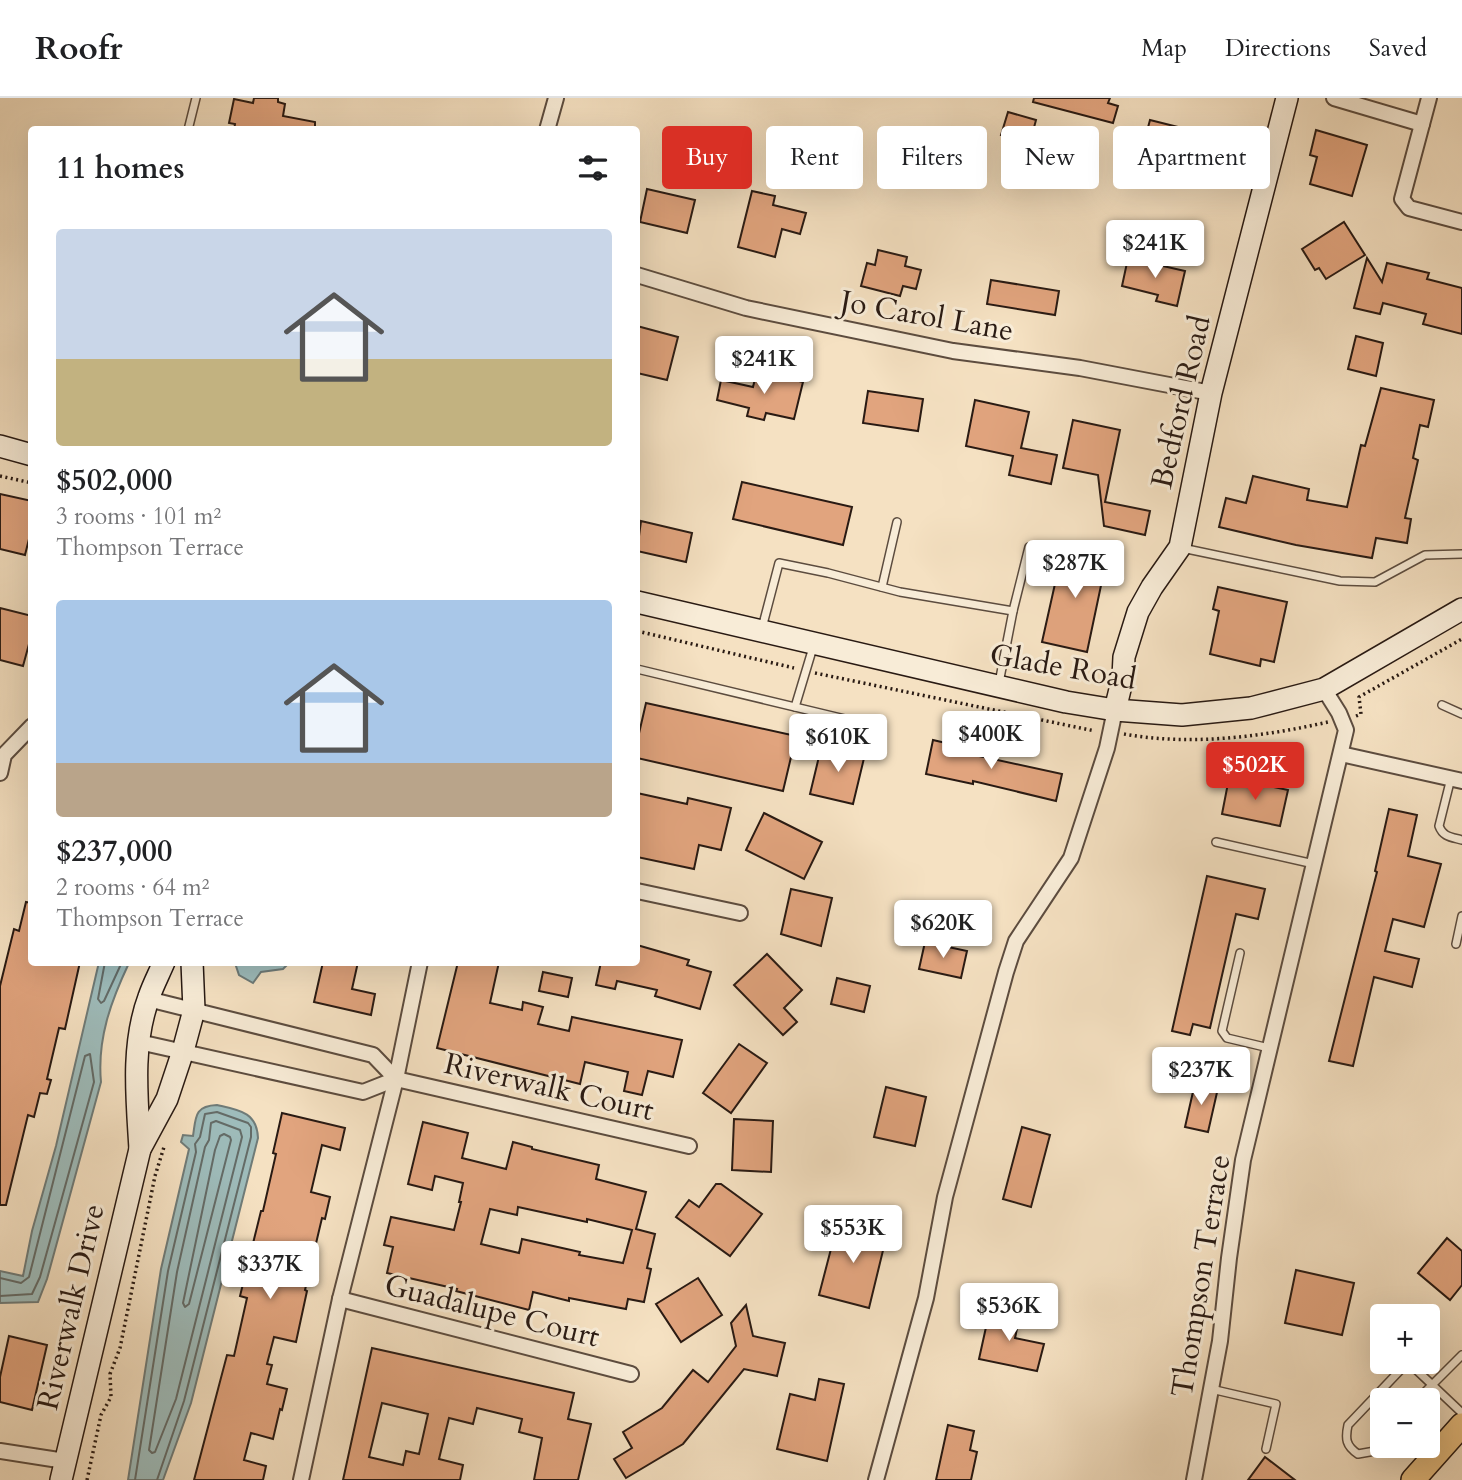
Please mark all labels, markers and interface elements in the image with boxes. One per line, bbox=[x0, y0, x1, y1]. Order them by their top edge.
text: Roofr bbox=[35, 26, 122, 71]
text: Map bbox=[1141, 32, 1187, 65]
text: Directions bbox=[1225, 32, 1331, 65]
text: Saved bbox=[1369, 32, 1427, 65]
chip: Buy bbox=[662, 126, 752, 189]
chip: Rent bbox=[766, 126, 863, 189]
chip: Filters bbox=[877, 126, 987, 189]
chip: New bbox=[1001, 126, 1099, 189]
chip: Apartment bbox=[1113, 126, 1270, 189]
text: 11 homes bbox=[56, 148, 185, 189]
icon: filters bbox=[574, 149, 612, 187]
pin: $241K bbox=[1106, 220, 1204, 280]
text: $241K bbox=[1122, 227, 1188, 258]
icon: home bbox=[271, 274, 397, 400]
street label: Jo Carol Lane bbox=[833, 280, 1017, 351]
street label: Bedford Road bbox=[1141, 312, 1221, 492]
pin: $241K bbox=[715, 336, 813, 396]
text: $241K bbox=[731, 343, 797, 374]
text: $502,000 bbox=[56, 460, 172, 501]
text: 3 rooms · 101 m² bbox=[56, 501, 221, 532]
text: Thompson Terrace bbox=[56, 532, 244, 563]
pin: $287K bbox=[1026, 540, 1124, 600]
text: $287K bbox=[1042, 547, 1108, 578]
street label: Glade Road bbox=[987, 634, 1139, 700]
icon: home bbox=[271, 645, 397, 771]
pin: $400K bbox=[942, 712, 1040, 771]
pin: $610K bbox=[789, 714, 887, 774]
text: $400K bbox=[958, 718, 1024, 749]
text: $610K bbox=[805, 721, 871, 752]
pin: $502K bbox=[1206, 742, 1304, 802]
text: $502K bbox=[1222, 749, 1288, 780]
text: $237,000 bbox=[56, 831, 172, 872]
text: 2 rooms · 64 m² bbox=[56, 872, 209, 903]
pin: $620K bbox=[894, 900, 992, 960]
text: Thompson Terrace bbox=[56, 903, 244, 934]
text: $620K bbox=[910, 907, 976, 938]
street label: Riverwalk Court bbox=[440, 1043, 658, 1131]
pin: $237K bbox=[1152, 1048, 1250, 1107]
text: $237K bbox=[1168, 1054, 1234, 1085]
street label: Thompson Terrace bbox=[1162, 1152, 1240, 1400]
street label: Riverwalk Drive bbox=[27, 1200, 115, 1414]
pin: $553K bbox=[804, 1206, 902, 1265]
text: $553K bbox=[820, 1212, 886, 1243]
pin: $337K bbox=[221, 1242, 319, 1301]
text: $337K bbox=[237, 1248, 303, 1279]
street label: Guadalupe Court bbox=[380, 1265, 604, 1358]
pin: $536K bbox=[960, 1284, 1058, 1343]
text: $536K bbox=[976, 1290, 1042, 1321]
map controls bbox=[1370, 1304, 1440, 1458]
button: + bbox=[1370, 1304, 1440, 1374]
button: − bbox=[1370, 1388, 1440, 1458]

